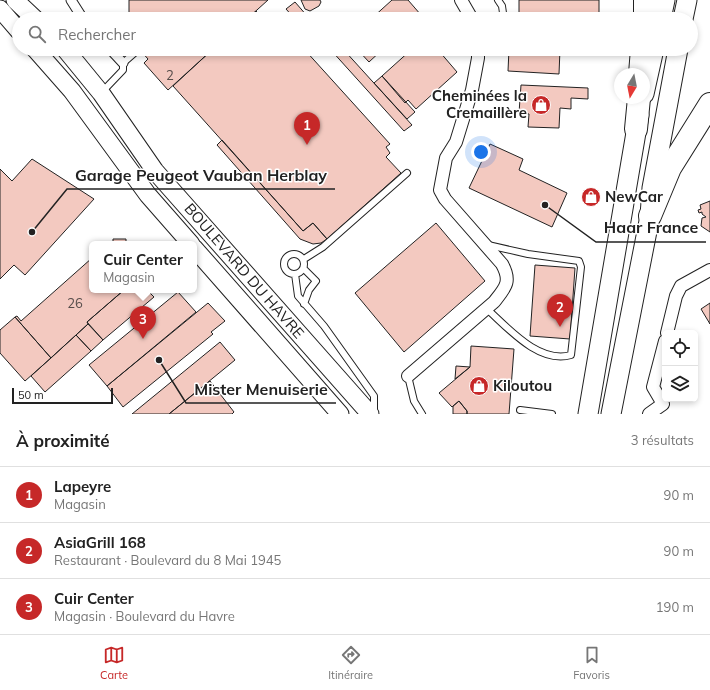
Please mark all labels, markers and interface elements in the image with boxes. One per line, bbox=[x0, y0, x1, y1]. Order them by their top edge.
search box bbox=[12, 12, 698, 56]
icon: search bbox=[26, 23, 48, 45]
text: Rechercher bbox=[58, 25, 136, 44]
house number: 2 bbox=[166, 67, 174, 83]
north arrow bbox=[614, 68, 650, 104]
place label: Cheminées la Cremaillère bbox=[432, 86, 527, 122]
shop icon: Cheminées la Cremaillère bbox=[530, 94, 552, 116]
pin: 1 bbox=[294, 112, 320, 145]
your location bbox=[471, 142, 491, 162]
callout: Garage Peugeot Vauban Herblay bbox=[67, 161, 335, 189]
text: Garage Peugeot Vauban Herblay bbox=[75, 165, 327, 185]
shop icon: NewCar bbox=[580, 186, 602, 208]
place label: NewCar bbox=[605, 187, 663, 206]
street label: BOULEVARD DU HAVRE bbox=[180, 199, 308, 342]
callout: Haar France bbox=[596, 214, 706, 242]
text: Haar France bbox=[604, 217, 698, 237]
popup bbox=[89, 241, 197, 293]
text: Cuir Center bbox=[103, 250, 183, 269]
text: Magasin bbox=[103, 269, 155, 285]
pin: 2 bbox=[547, 294, 573, 327]
house number: 26 bbox=[67, 295, 83, 311]
pin: 3 bbox=[130, 306, 156, 339]
map controls bbox=[662, 330, 698, 402]
button: locate bbox=[662, 330, 698, 366]
button: layers bbox=[662, 366, 698, 402]
callout: Mister Menuiserie bbox=[186, 375, 336, 403]
shop icon: Kiloutou bbox=[468, 375, 490, 397]
place label: Kiloutou bbox=[493, 376, 552, 395]
text: Mister Menuiserie bbox=[194, 379, 328, 399]
scale bar bbox=[12, 386, 113, 405]
text: 50 m bbox=[18, 388, 44, 402]
text: À proximité bbox=[16, 430, 110, 451]
text: 3 résultats bbox=[631, 432, 694, 448]
text: Lapeyre bbox=[54, 477, 111, 496]
text: 1 bbox=[25, 487, 33, 503]
text: 90 m bbox=[664, 487, 694, 503]
text: Magasin bbox=[54, 496, 106, 512]
text: AsiaGrill 168 bbox=[54, 533, 146, 552]
text: 2 bbox=[25, 543, 33, 559]
text: 90 m bbox=[664, 543, 694, 559]
text: Restaurant · Boulevard du 8 Mai 1945 bbox=[54, 552, 281, 568]
text: Cuir Center bbox=[54, 589, 134, 608]
text: 3 bbox=[25, 599, 33, 615]
text: 190 m bbox=[656, 599, 694, 615]
text: Magasin · Boulevard du Havre bbox=[54, 608, 235, 624]
tab: Carte bbox=[100, 644, 128, 682]
tab: Itinéraire bbox=[328, 644, 373, 682]
tab: Favoris bbox=[573, 644, 610, 682]

